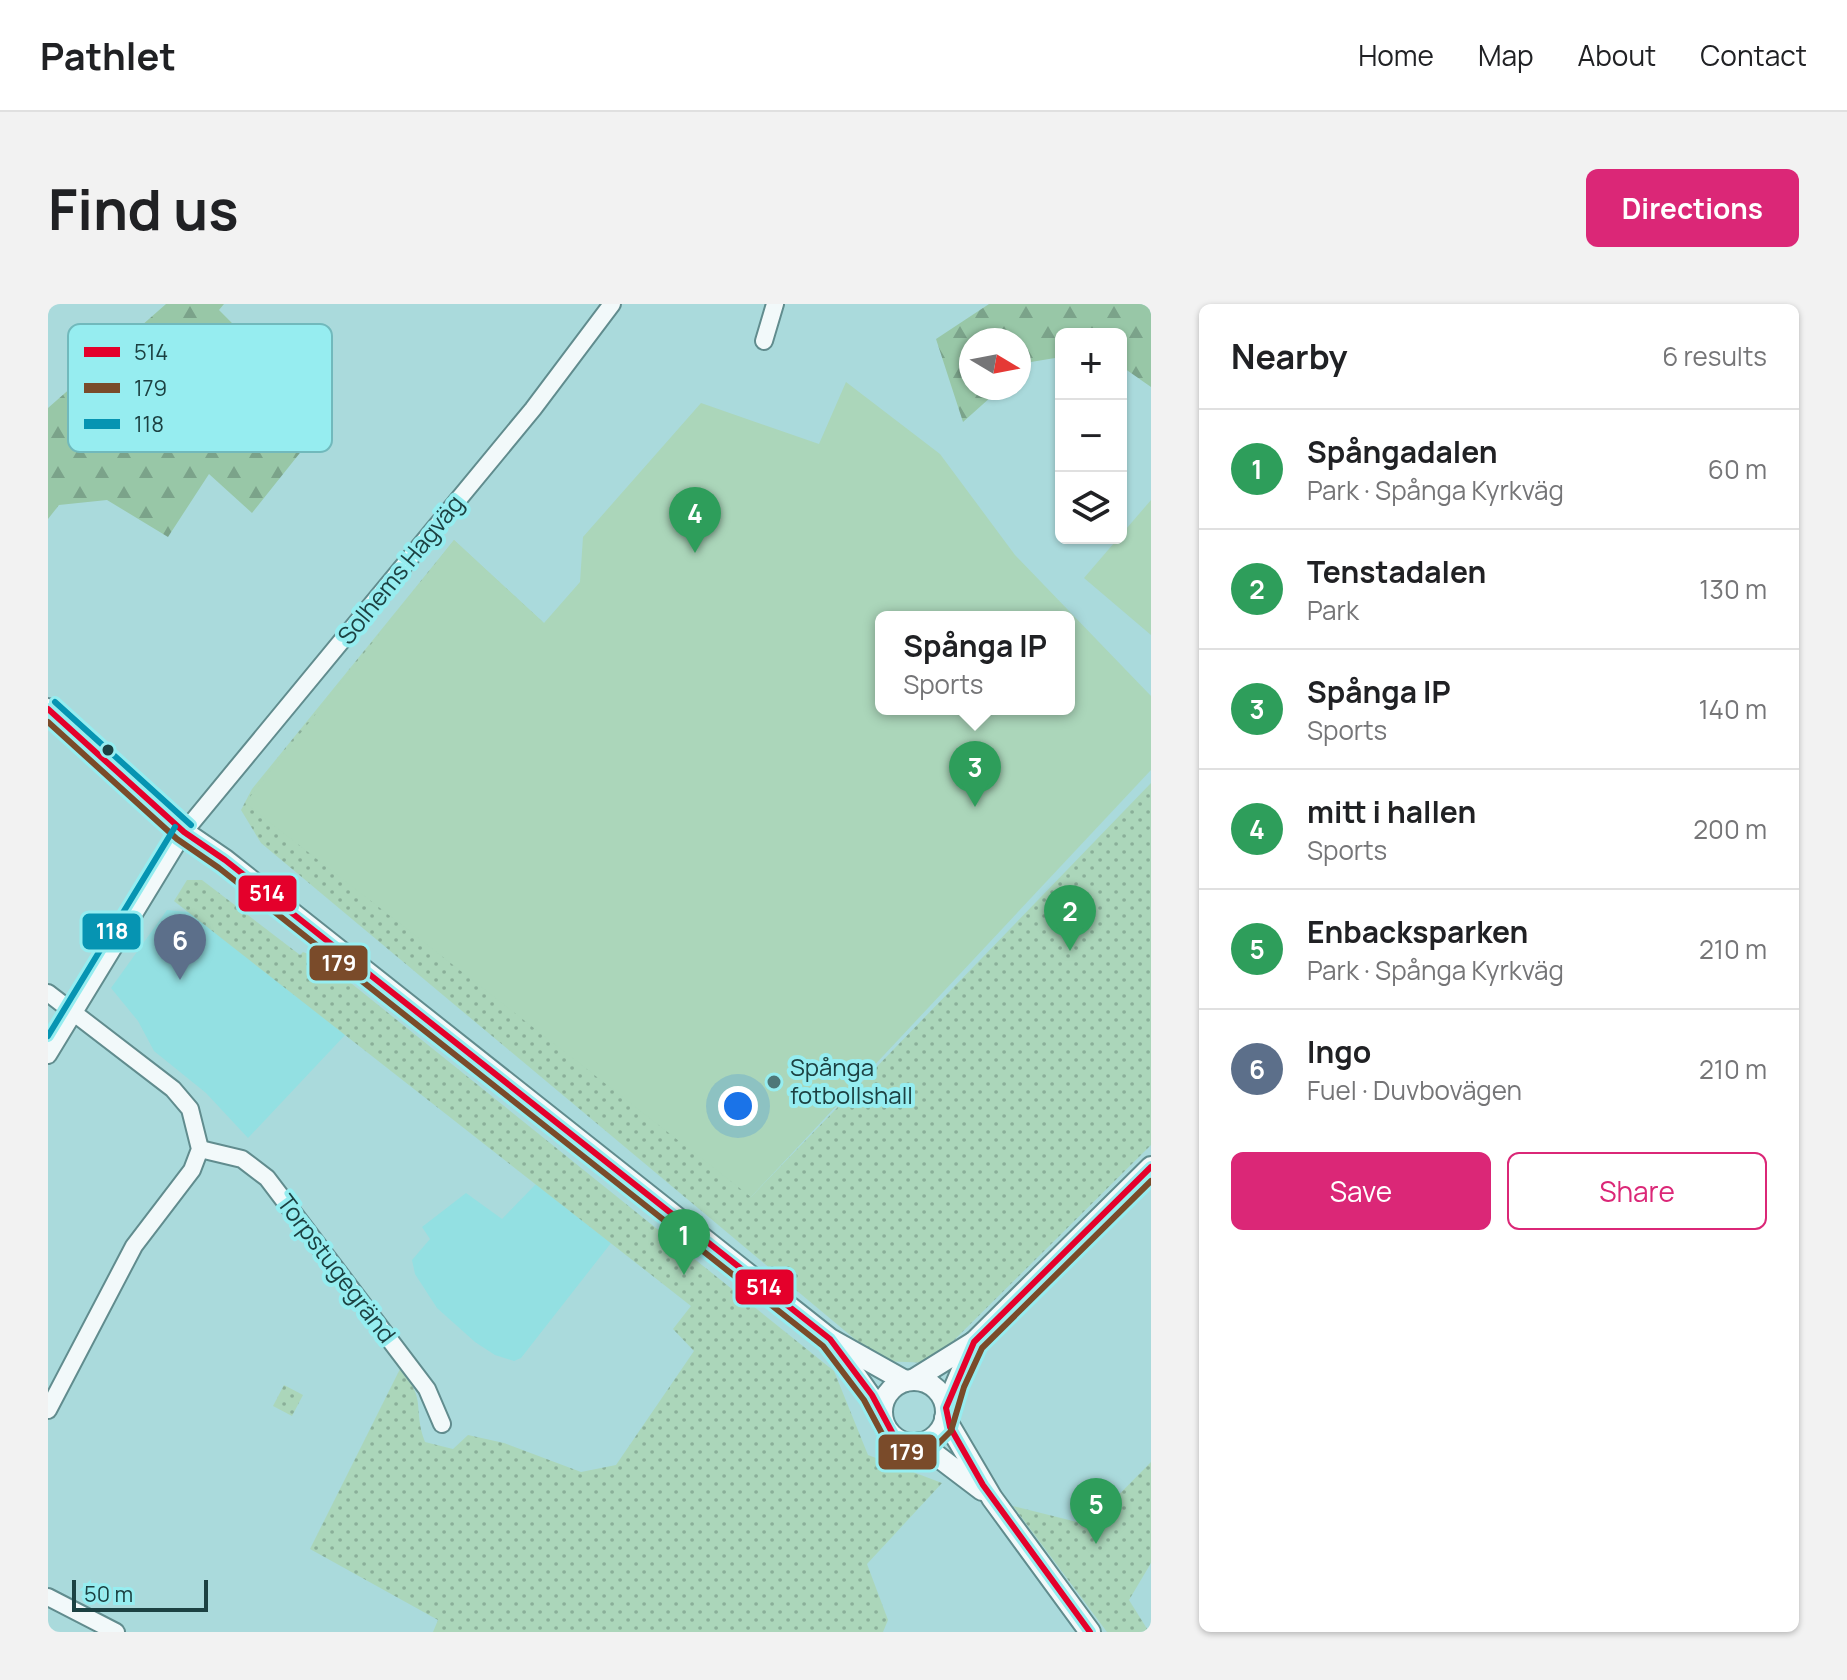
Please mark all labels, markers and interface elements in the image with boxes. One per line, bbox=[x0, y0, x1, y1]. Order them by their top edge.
text: Pathlet bbox=[40, 29, 176, 81]
text: Home bbox=[1358, 36, 1434, 74]
text: Map bbox=[1478, 36, 1534, 74]
text: About bbox=[1578, 36, 1656, 74]
text: Contact bbox=[1700, 36, 1807, 74]
button: Directions bbox=[1586, 169, 1799, 247]
text: Find us bbox=[48, 170, 239, 247]
legend bbox=[68, 324, 332, 452]
north arrow bbox=[959, 328, 1031, 400]
map controls bbox=[1055, 328, 1127, 544]
button: + bbox=[1055, 328, 1127, 400]
text: Nearby bbox=[1231, 333, 1347, 379]
text: 514 bbox=[134, 337, 168, 367]
text: 6 results bbox=[1662, 338, 1767, 374]
text: 179 bbox=[134, 373, 167, 403]
button: − bbox=[1055, 400, 1127, 472]
text: 118 bbox=[134, 409, 164, 439]
text: Spångadalen bbox=[1307, 431, 1498, 472]
text: 1 bbox=[1251, 451, 1263, 487]
text: 60 m bbox=[1708, 451, 1767, 487]
button: layers bbox=[1055, 472, 1127, 544]
text: Park · Spånga Kyrkväg bbox=[1307, 472, 1564, 508]
street label: Solhems Hagväg bbox=[329, 487, 470, 651]
pin: 4 bbox=[669, 487, 721, 553]
text: Tenstadalen bbox=[1307, 551, 1486, 592]
text: 2 bbox=[1249, 571, 1265, 607]
text: 130 m bbox=[1699, 571, 1767, 607]
text: Park bbox=[1307, 592, 1359, 628]
popup bbox=[875, 611, 1075, 715]
text: Spånga IP bbox=[903, 625, 1047, 666]
text: Sports bbox=[903, 666, 983, 702]
text: Spånga IP bbox=[1307, 671, 1451, 712]
text: 3 bbox=[1249, 691, 1265, 727]
text: 140 m bbox=[1698, 691, 1767, 727]
text: Sports bbox=[1307, 712, 1387, 748]
pin: 3 bbox=[949, 741, 1001, 807]
unlabelled marker bbox=[100, 742, 116, 758]
text: mitt i hallen bbox=[1307, 791, 1476, 832]
text: 4 bbox=[1249, 811, 1265, 847]
text: 200 m bbox=[1693, 811, 1767, 847]
text: Sports bbox=[1307, 832, 1387, 868]
line badge: 514 bbox=[237, 874, 298, 913]
text: 514 bbox=[249, 878, 285, 908]
pin: 2 bbox=[1044, 885, 1096, 951]
text: Enbacksparken bbox=[1307, 911, 1528, 952]
line badge: 118 bbox=[81, 912, 142, 951]
pin: 6 bbox=[154, 914, 206, 980]
text: 118 bbox=[96, 916, 128, 946]
text: 5 bbox=[1249, 931, 1265, 967]
text: 210 m bbox=[1699, 931, 1767, 967]
line badge: 179 bbox=[308, 944, 369, 982]
text: 179 bbox=[321, 948, 357, 978]
text: Park · Spånga Kyrkväg bbox=[1307, 952, 1564, 988]
text: Ingo bbox=[1307, 1031, 1371, 1072]
place label: Spånga fotbollshall bbox=[790, 1050, 913, 1111]
text: 6 bbox=[1249, 1051, 1265, 1087]
text: 210 m bbox=[1699, 1051, 1767, 1087]
text: Fuel · Duvbovägen bbox=[1307, 1072, 1522, 1108]
marker: Spånga fotbollshall bbox=[765, 1073, 783, 1091]
your location bbox=[718, 1086, 758, 1126]
button: Save bbox=[1231, 1152, 1491, 1230]
button: Share bbox=[1507, 1152, 1767, 1230]
street label: Torpstugegränd bbox=[270, 1187, 404, 1349]
pin: 1 bbox=[658, 1209, 710, 1275]
line badge: 514 bbox=[734, 1268, 795, 1306]
text: 514 bbox=[746, 1272, 782, 1302]
line badge: 179 bbox=[877, 1433, 938, 1471]
text: 179 bbox=[889, 1437, 925, 1467]
pin: 5 bbox=[1070, 1478, 1122, 1544]
scale bar bbox=[72, 1576, 208, 1612]
text: 50 m bbox=[84, 1579, 133, 1609]

